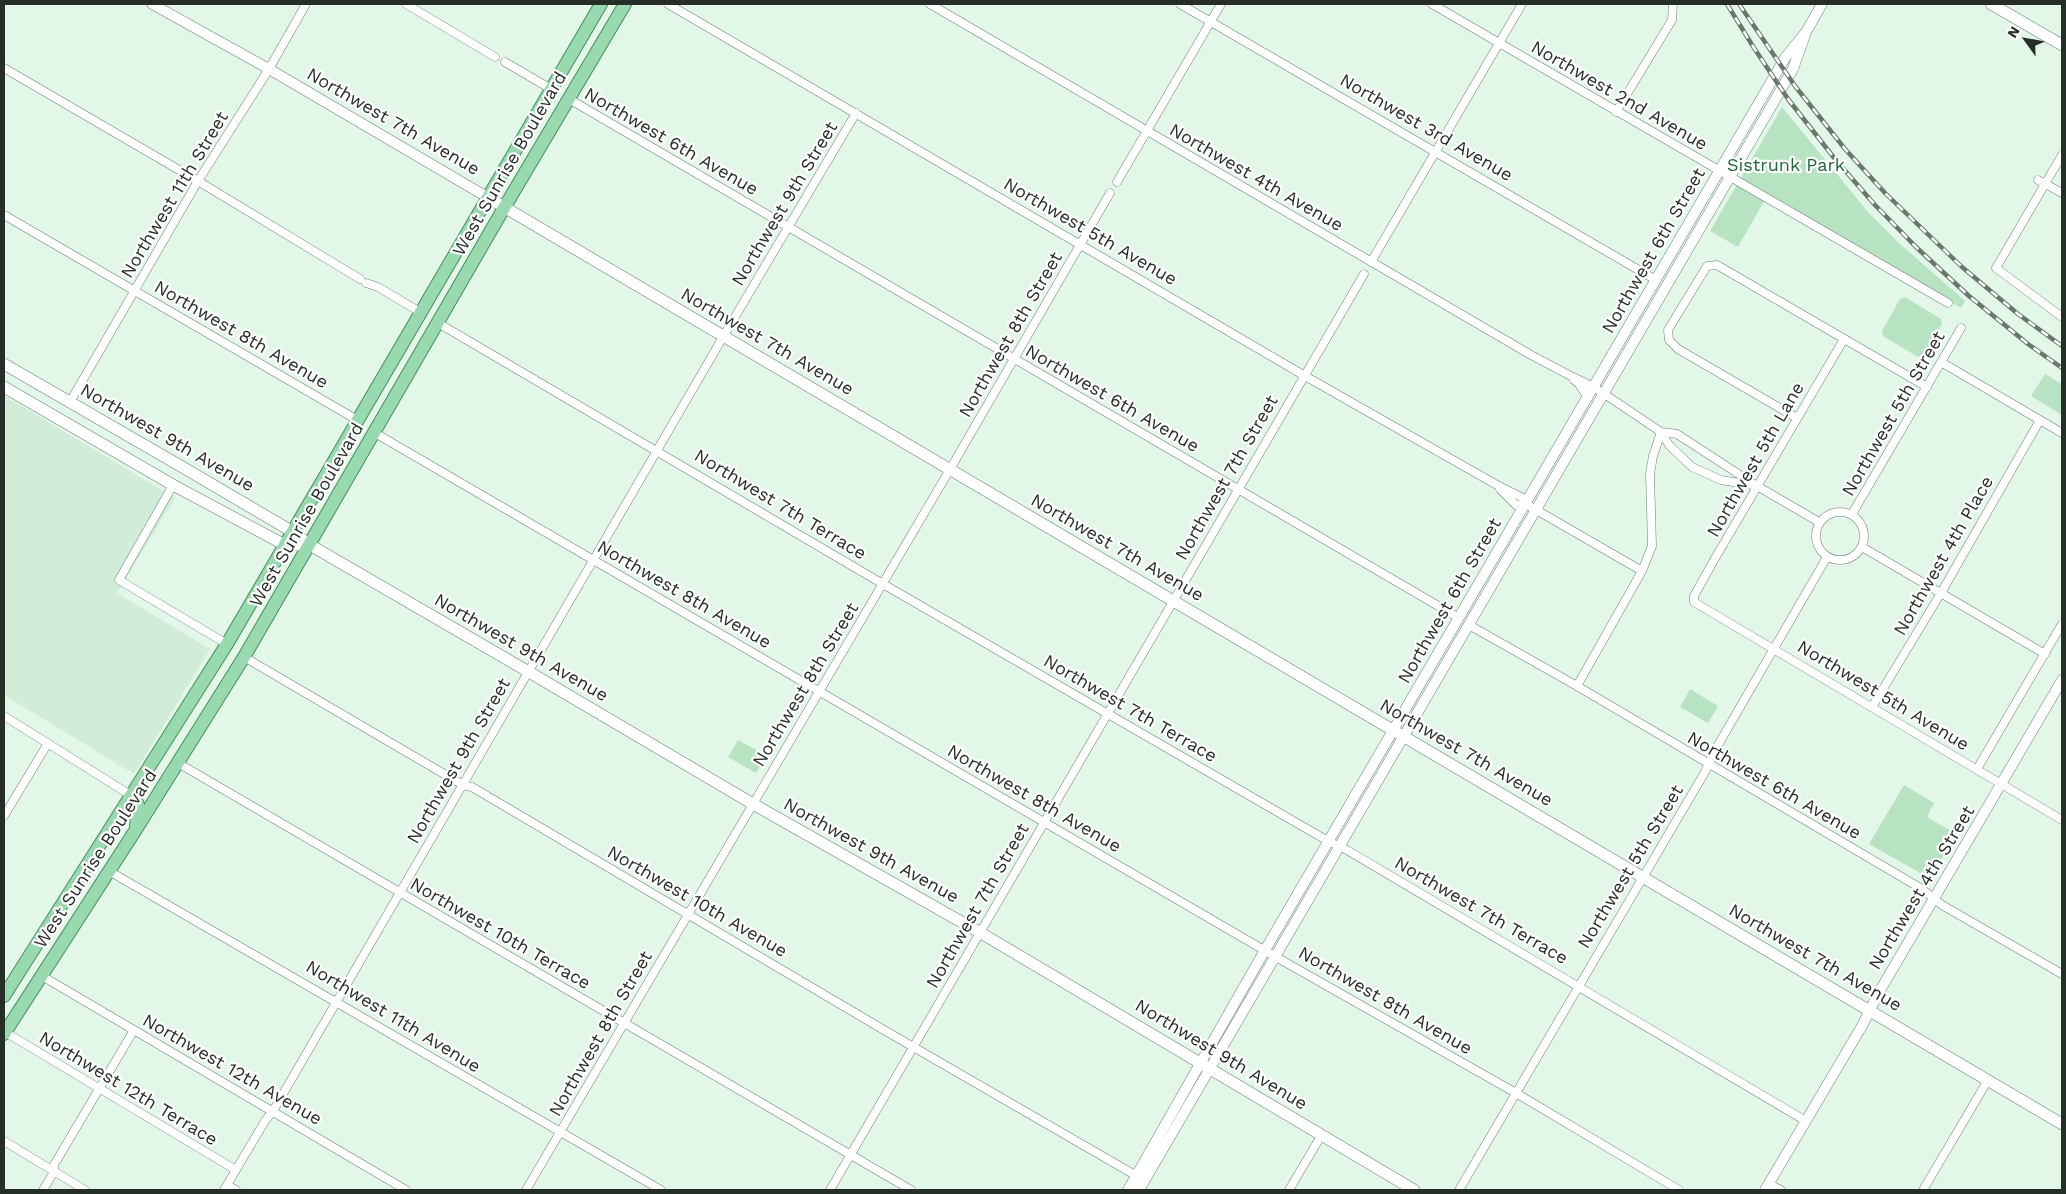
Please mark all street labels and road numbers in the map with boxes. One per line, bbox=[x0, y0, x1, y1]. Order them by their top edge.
street label: Northwest 2nd Avenue bbox=[1527, 37, 1711, 155]
street label: Northwest 7th Avenue bbox=[303, 64, 483, 180]
street label: West Sunrise Boulevard bbox=[448, 68, 572, 260]
street label: Northwest 3rd Avenue bbox=[1336, 70, 1516, 186]
street label: Northwest 6th Avenue bbox=[580, 83, 762, 201]
street label: Northwest 11th Street bbox=[117, 108, 233, 282]
street label: Northwest 9th Street bbox=[727, 118, 843, 290]
street label: Northwest 4th Avenue bbox=[1165, 119, 1347, 237]
street label: Northwest 6th Street bbox=[1598, 164, 1710, 338]
street label: Northwest 5th Avenue bbox=[1000, 174, 1180, 290]
street label: Northwest 8th Street bbox=[955, 248, 1067, 422]
street label: Northwest 8th Avenue bbox=[150, 276, 332, 394]
street label: Northwest 7th Avenue bbox=[677, 284, 857, 400]
street label: Northwest 5th Street bbox=[1838, 328, 1950, 500]
street label: Northwest 6th Avenue bbox=[1021, 340, 1203, 458]
street label: Northwest 9th Avenue bbox=[76, 379, 258, 497]
street label: Northwest 5th Lane bbox=[1703, 379, 1809, 541]
street label: Northwest 7th Street bbox=[1171, 392, 1283, 564]
street label: West Sunrise Boulevard bbox=[245, 419, 369, 611]
street label: Northwest 7th Terrace bbox=[690, 445, 870, 565]
street label: Northwest 4th Place bbox=[1890, 472, 1998, 640]
street label: Northwest 7th Avenue bbox=[1027, 490, 1207, 606]
street label: Northwest 6th Street bbox=[1394, 514, 1506, 688]
street label: Northwest 8th Avenue bbox=[593, 536, 775, 654]
street label: Northwest 9th Avenue bbox=[430, 589, 612, 707]
street label: Northwest 8th Street bbox=[748, 599, 864, 771]
street label: Northwest 5th Avenue bbox=[1793, 636, 1973, 756]
street label: Northwest 7th Terrace bbox=[1039, 650, 1221, 768]
street label: Northwest 9th Street bbox=[403, 674, 515, 848]
street label: Northwest 7th Avenue bbox=[1376, 695, 1556, 811]
street label: Northwest 6th Avenue bbox=[1683, 727, 1865, 845]
street label: Northwest 8th Avenue bbox=[943, 740, 1125, 858]
street label: West Sunrise Boulevard bbox=[30, 765, 162, 953]
street label: Northwest 5th Street bbox=[1574, 781, 1688, 953]
street label: Northwest 9th Avenue bbox=[780, 794, 962, 908]
street label: Northwest 4th Street bbox=[1864, 802, 1980, 974]
street label: Northwest 7th Street bbox=[922, 820, 1034, 992]
street label: Northwest 10th Avenue bbox=[603, 842, 791, 962]
street label: Northwest 7th Terrace bbox=[1390, 852, 1572, 970]
street label: Northwest 10th Terrace bbox=[406, 873, 594, 995]
street label: Northwest 7th Avenue bbox=[1725, 900, 1905, 1016]
street label: Northwest 8th Avenue bbox=[1294, 942, 1476, 1060]
street label: Northwest 8th Street bbox=[545, 947, 657, 1121]
street label: Northwest 11th Avenue bbox=[302, 956, 484, 1078]
street label: Northwest 9th Avenue bbox=[1131, 995, 1311, 1115]
street label: Northwest 12th Avenue bbox=[138, 1010, 326, 1130]
street label: Northwest 12th Terrace bbox=[35, 1027, 221, 1151]

